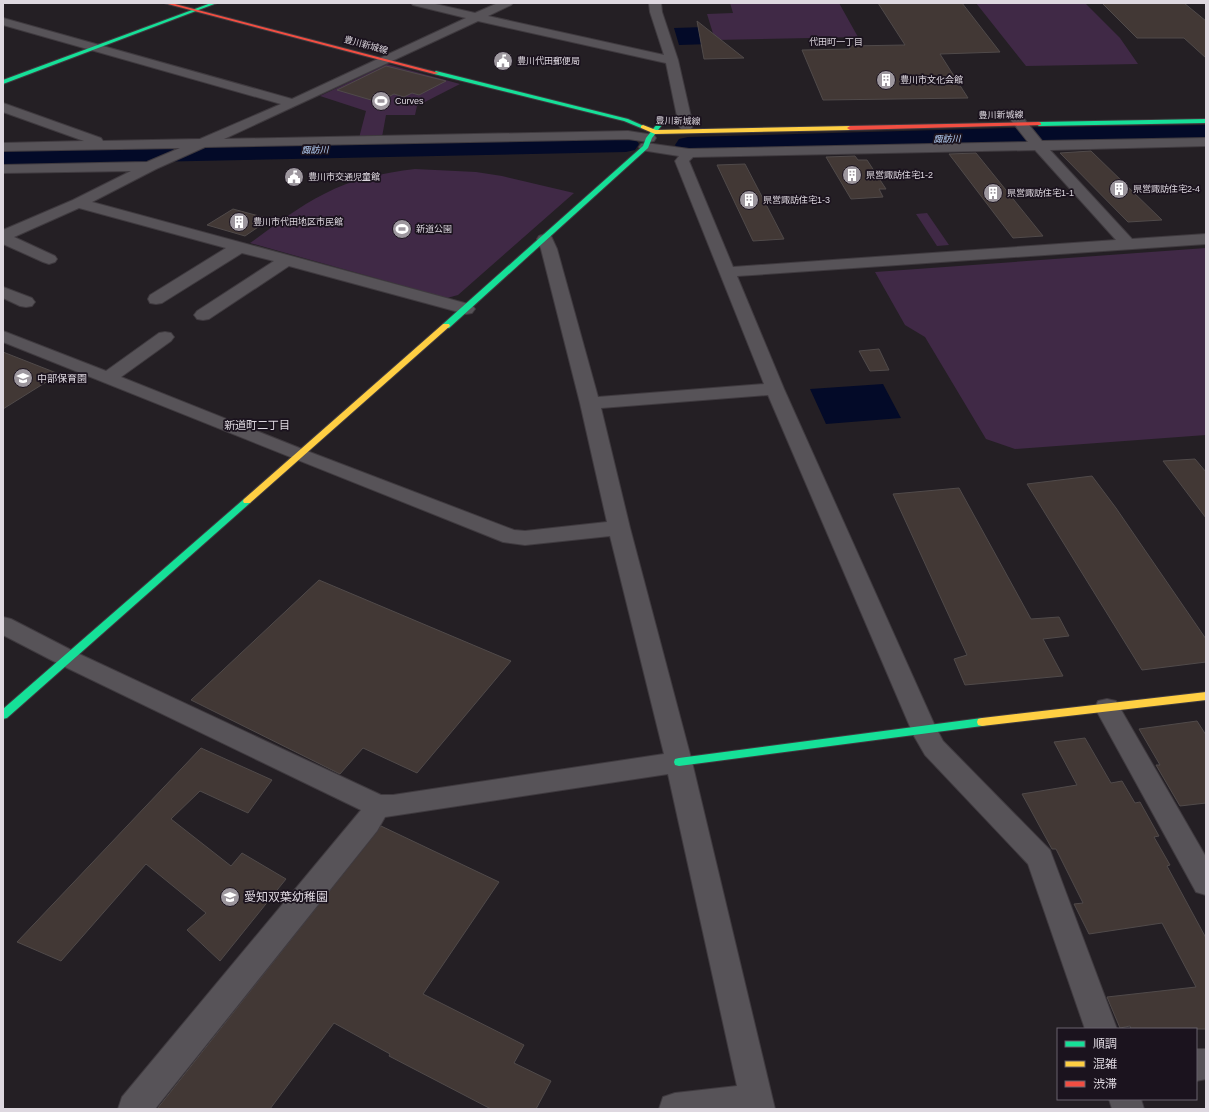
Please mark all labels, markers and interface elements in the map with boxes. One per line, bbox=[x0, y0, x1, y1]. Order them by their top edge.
street label: 豊川新城線 bbox=[343, 34, 390, 56]
district label: 代田町一丁目 bbox=[809, 36, 863, 47]
public building icon: 豊川代田郵便局 bbox=[492, 50, 514, 72]
place label: 豊川代田郵便局 bbox=[517, 55, 580, 66]
building icon: 豊川市文化会館 bbox=[875, 69, 897, 91]
place label: 豊川市文化会館 bbox=[900, 75, 963, 85]
sports icon: Curves bbox=[370, 90, 392, 112]
place label: Curves bbox=[395, 96, 424, 106]
street label: 豊川新城線 bbox=[978, 110, 1025, 120]
street label: 豊川新城線 bbox=[655, 116, 702, 126]
water label: 諏訪川 bbox=[933, 134, 962, 144]
water label: 諏訪川 bbox=[301, 145, 330, 155]
building icon: 県営諏訪住宅1-2 bbox=[841, 164, 863, 186]
public building icon: 豊川市交通児童館 bbox=[283, 166, 305, 188]
place label: 県営諏訪住宅1-2 bbox=[866, 170, 933, 180]
place label: 豊川市交通児童館 bbox=[308, 172, 380, 182]
building icon: 県営諏訪住宅2-4 bbox=[1108, 178, 1130, 200]
building icon: 県営諏訪住宅1-1 bbox=[982, 182, 1004, 204]
place label: 県営諏訪住宅2-4 bbox=[1133, 184, 1200, 194]
place label: 県営諏訪住宅1-1 bbox=[1007, 188, 1074, 198]
building icon: 県営諏訪住宅1-3 bbox=[738, 189, 760, 211]
place label: 県営諏訪住宅1-3 bbox=[763, 195, 830, 205]
building icon: 豊川市代田地区市民館 bbox=[228, 211, 250, 233]
place label: 豊川市代田地区市民館 bbox=[253, 216, 343, 227]
sports icon: 新道公園 bbox=[391, 218, 413, 240]
place label: 新道公園 bbox=[416, 224, 452, 234]
school or university icon: 中部保育園 bbox=[12, 367, 34, 389]
place label: 中部保育園 bbox=[37, 373, 87, 384]
district label: 新道町二丁目 bbox=[224, 419, 290, 431]
school or university icon: 愛知双葉幼稚園 bbox=[219, 886, 241, 908]
place label: 愛知双葉幼稚園 bbox=[244, 890, 328, 904]
legend bbox=[1057, 1028, 1197, 1100]
text: 順調 bbox=[1093, 1037, 1117, 1051]
text: 混雑 bbox=[1093, 1057, 1117, 1071]
text: 渋滞 bbox=[1093, 1077, 1117, 1091]

